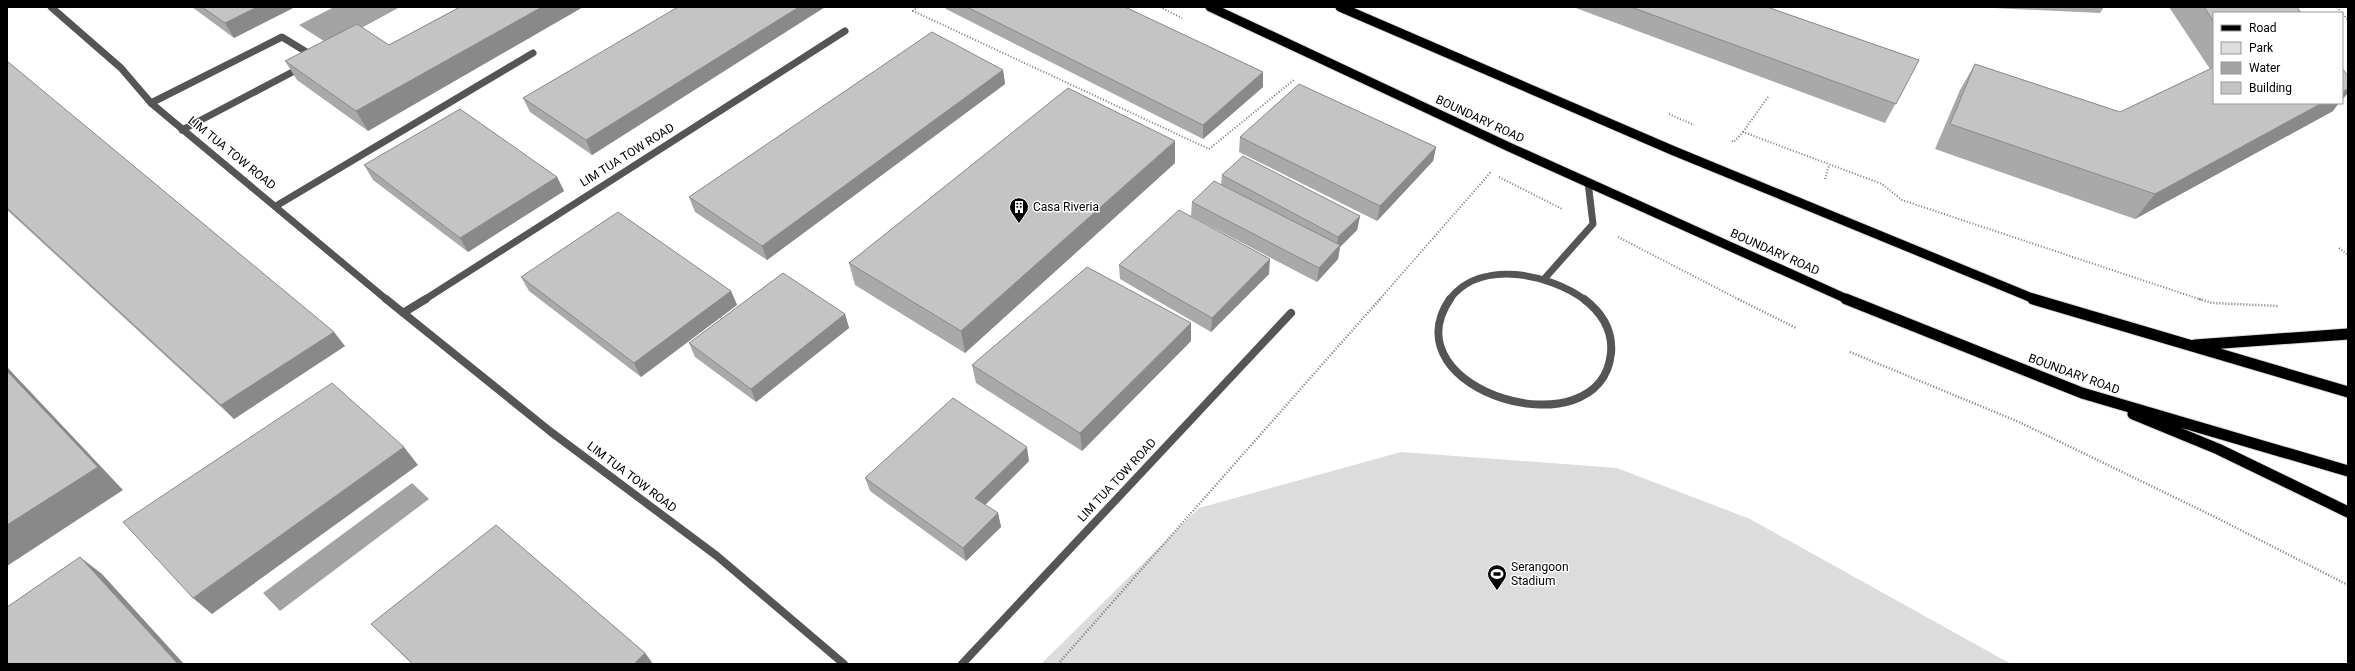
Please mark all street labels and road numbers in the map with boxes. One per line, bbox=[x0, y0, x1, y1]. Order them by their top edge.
street label: BOUNDARY ROAD bbox=[1433, 92, 1527, 146]
street label: LIM TUA TOW ROAD bbox=[185, 113, 279, 193]
street label: LIM TUA TOW ROAD bbox=[577, 120, 677, 190]
street label: BOUNDARY ROAD bbox=[1728, 226, 1822, 278]
street label: BOUNDARY ROAD bbox=[2026, 351, 2122, 397]
street label: LIM TUA TOW ROAD bbox=[1075, 435, 1159, 524]
street label: LIM TUA TOW ROAD bbox=[584, 439, 680, 515]

